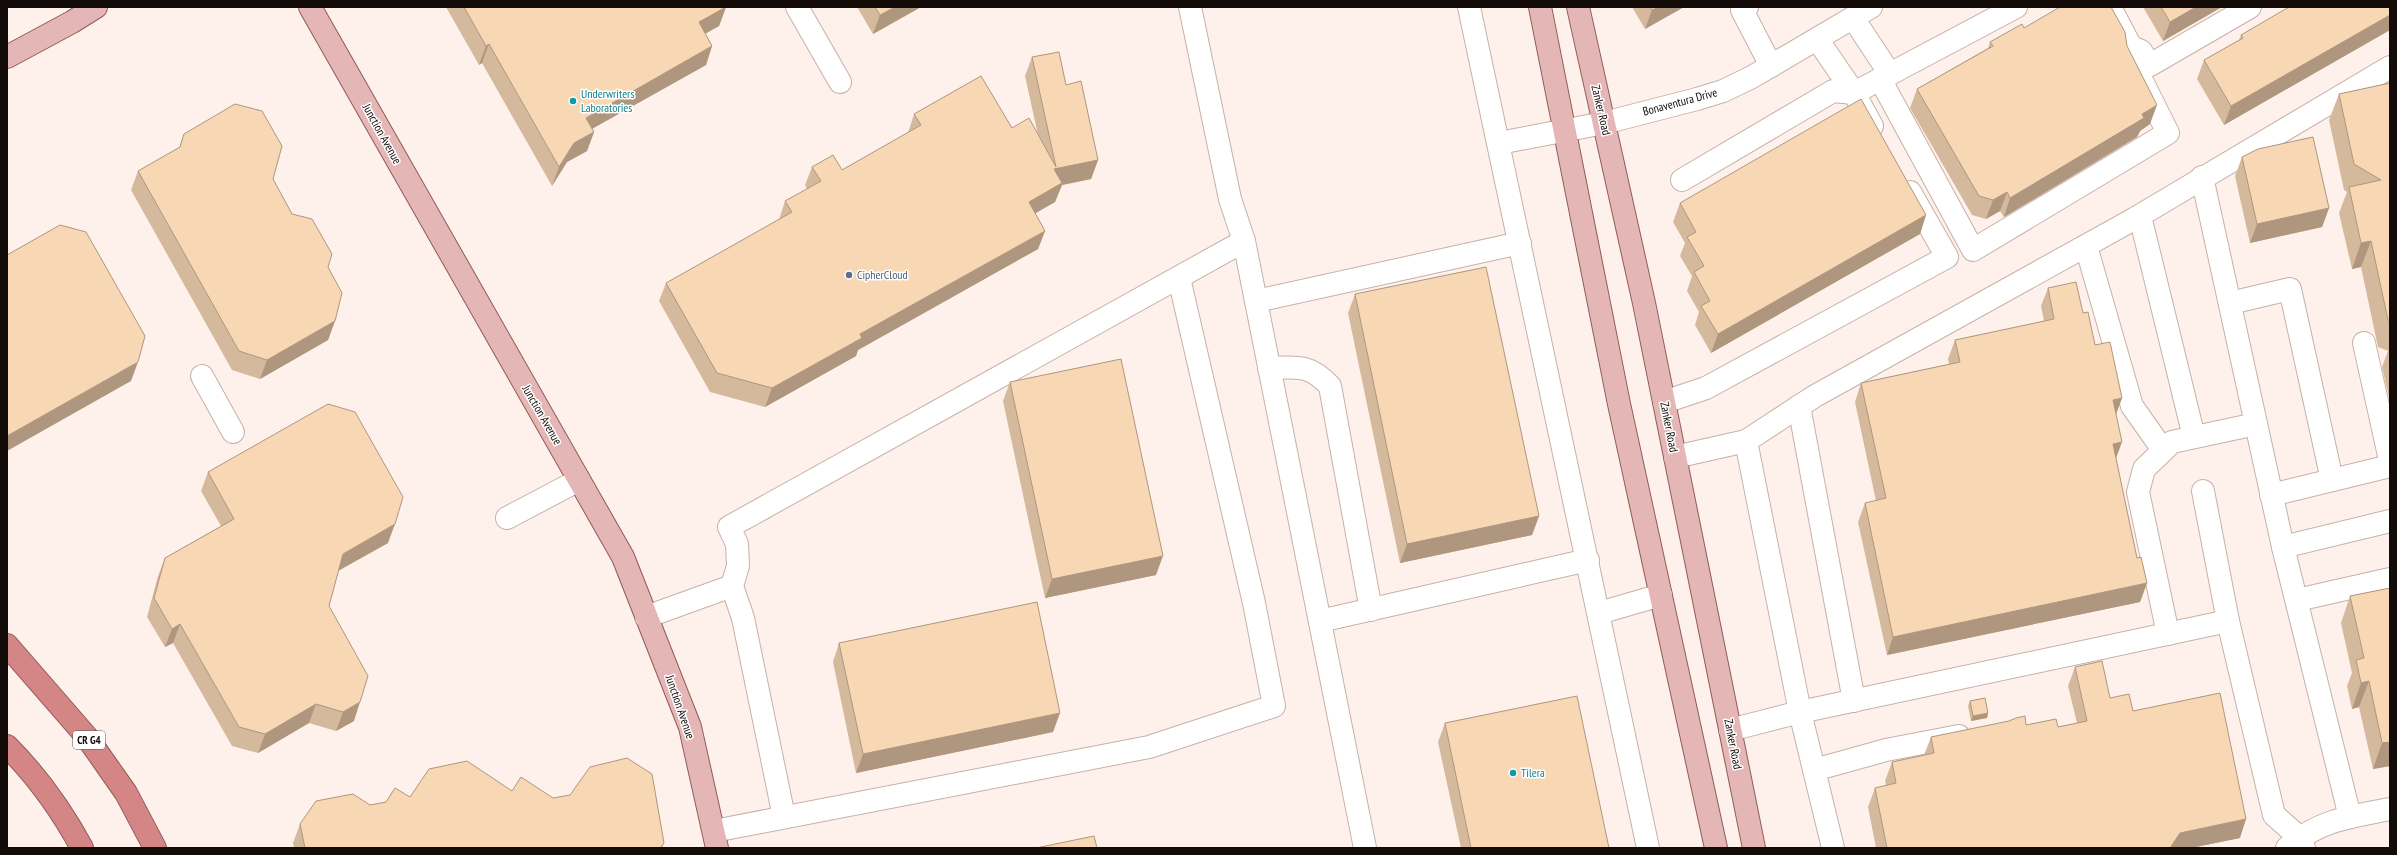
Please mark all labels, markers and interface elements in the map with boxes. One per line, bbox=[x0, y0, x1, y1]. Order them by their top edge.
street label: Zanker Road bbox=[1588, 83, 1615, 136]
street label: Bonaventura Drive bbox=[1641, 84, 1719, 119]
place label: Underwriters Laboratories bbox=[581, 86, 634, 115]
marker: Underwriters Laboratories bbox=[568, 96, 578, 106]
street label: Junction Avenue bbox=[359, 100, 405, 167]
place label: CipherCloud bbox=[857, 267, 908, 282]
marker: CipherCloud bbox=[844, 270, 854, 280]
street label: Junction Avenue bbox=[519, 381, 566, 447]
street label: Zanker Road bbox=[1657, 400, 1682, 453]
street label: Junction Avenue bbox=[662, 672, 698, 741]
street label: Zanker Road bbox=[1721, 717, 1746, 770]
road number: CR G4 bbox=[73, 731, 105, 749]
place label: Tilera bbox=[1521, 765, 1545, 780]
marker: Tilera bbox=[1508, 768, 1518, 778]

